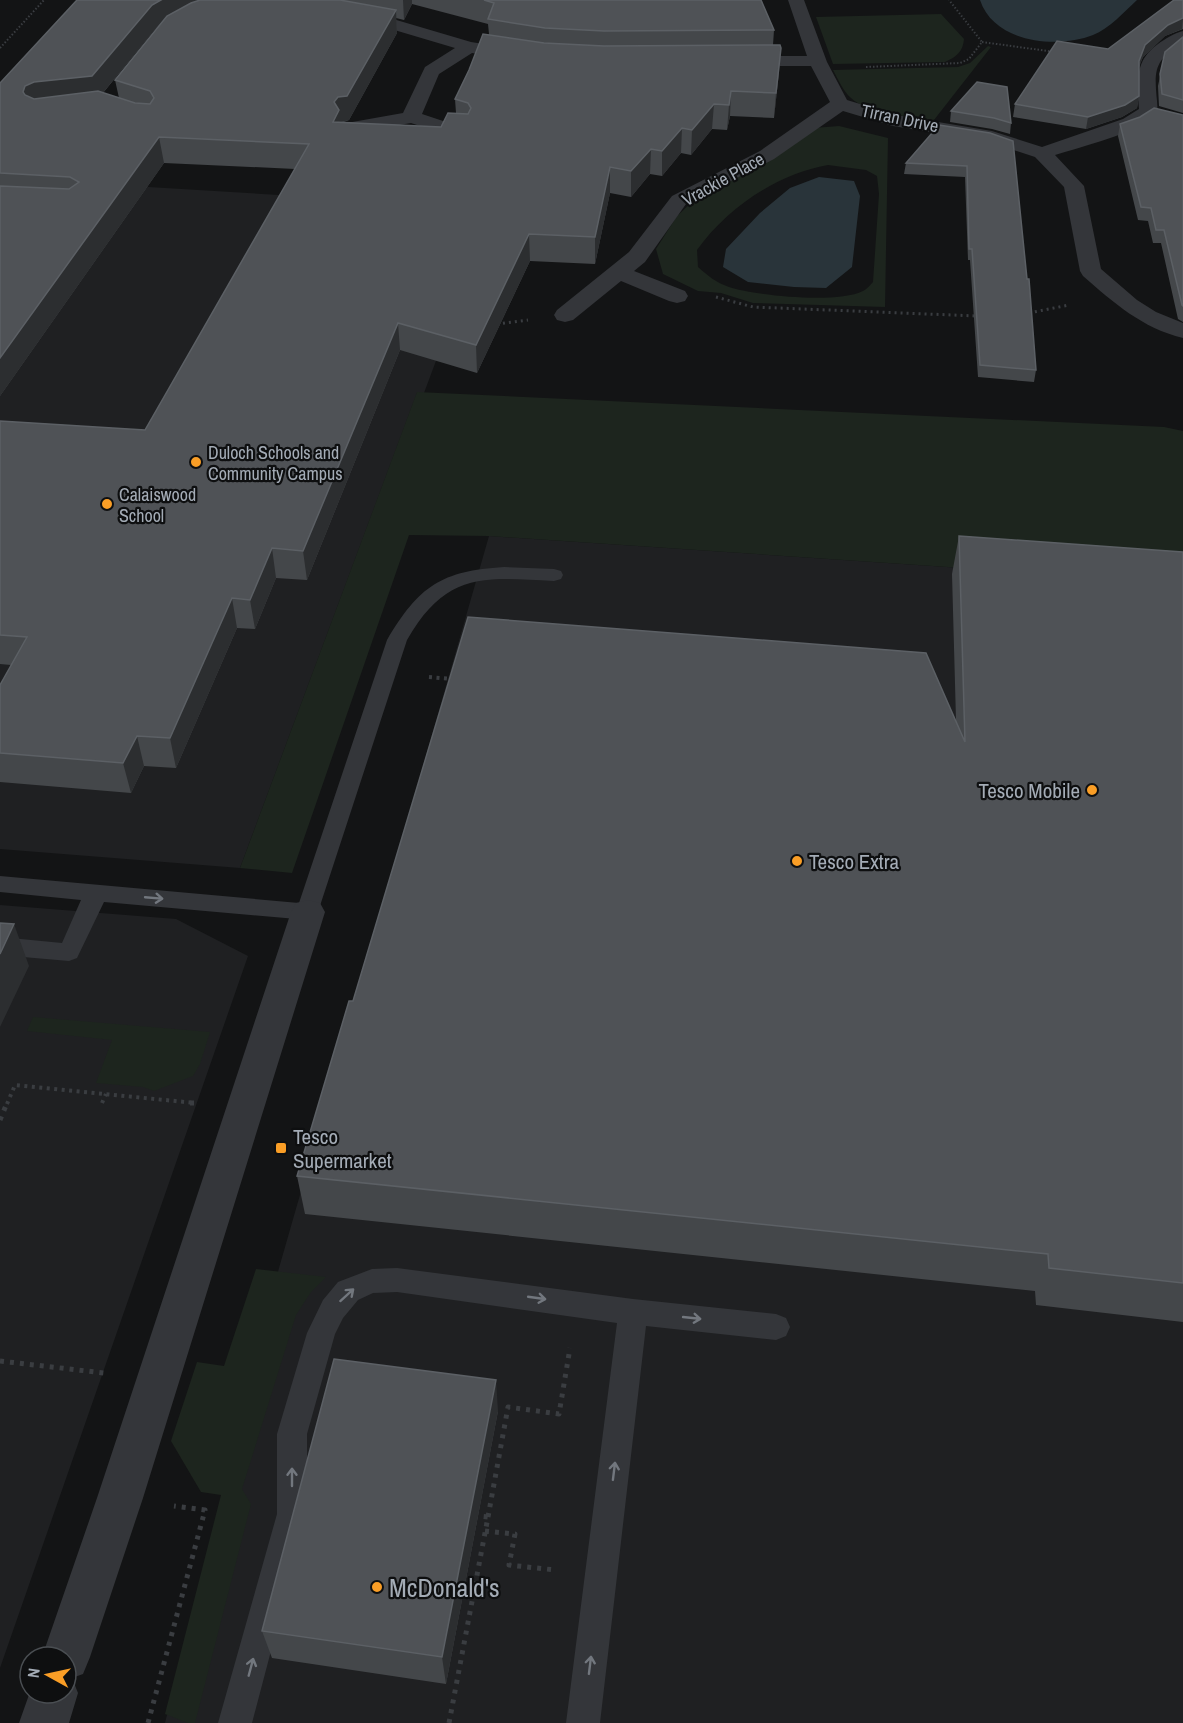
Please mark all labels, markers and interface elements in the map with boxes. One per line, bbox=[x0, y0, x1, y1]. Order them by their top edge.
street label: Tirran Drive bbox=[859, 98, 941, 138]
street label: Vrackie Place bbox=[677, 146, 769, 212]
place label: Duloch Schools and Community Campus bbox=[208, 440, 343, 486]
marker: Duloch Schools and Community Campus bbox=[189, 455, 203, 469]
place label: Calaiswood School bbox=[119, 482, 196, 528]
marker: Calaiswood School bbox=[100, 497, 114, 511]
place label: Tesco Mobile bbox=[979, 776, 1080, 805]
marker: Tesco Mobile bbox=[1085, 783, 1099, 797]
place label: Tesco Extra bbox=[809, 847, 899, 876]
marker: Tesco Extra bbox=[790, 854, 804, 868]
one-way arrow bbox=[144, 893, 164, 904]
place label: Tesco Supermarket bbox=[293, 1122, 392, 1175]
marker: Tesco Supermarket bbox=[274, 1141, 288, 1155]
one-way arrow bbox=[340, 1288, 355, 1302]
one-way arrow bbox=[526, 1293, 546, 1304]
one-way arrow bbox=[681, 1313, 701, 1324]
one-way arrow bbox=[609, 1462, 620, 1482]
one-way arrow bbox=[286, 1468, 298, 1488]
place label: McDonald's bbox=[389, 1570, 500, 1605]
marker: McDonald's bbox=[370, 1580, 384, 1594]
north arrow bbox=[18, 1645, 78, 1705]
one-way arrow bbox=[585, 1656, 596, 1675]
one-way arrow bbox=[245, 1657, 257, 1676]
text: N bbox=[22, 1667, 45, 1679]

